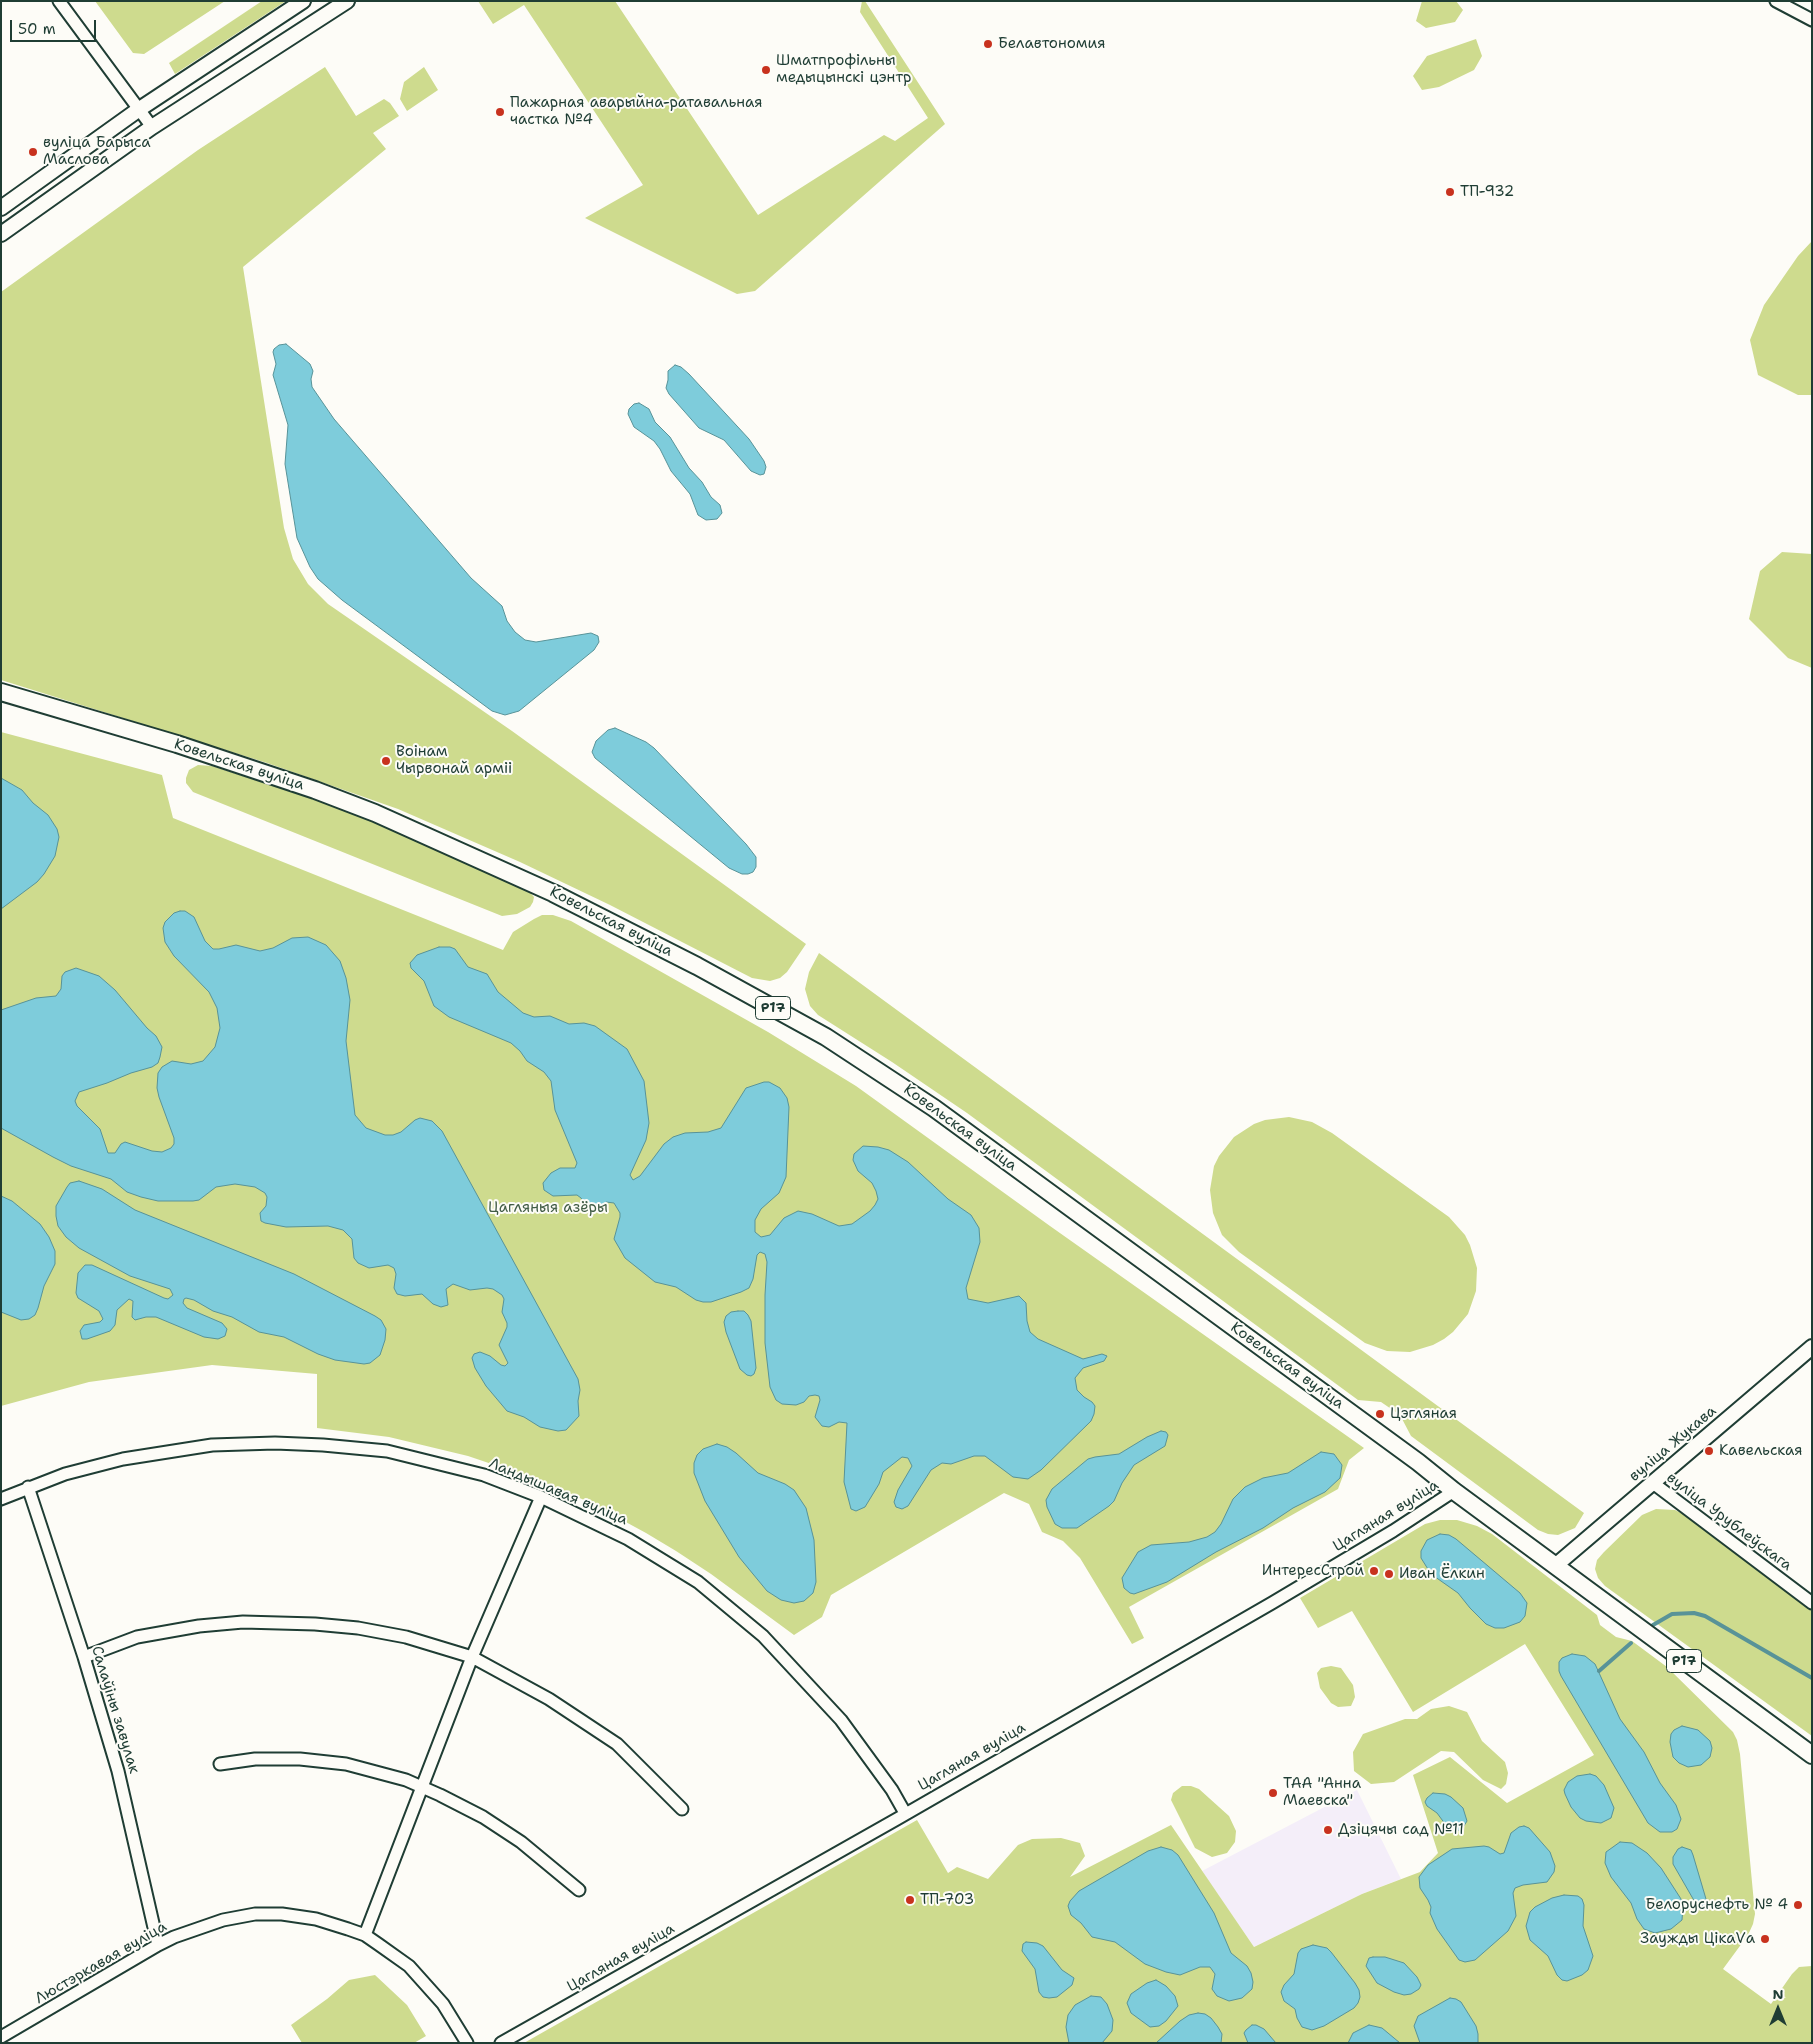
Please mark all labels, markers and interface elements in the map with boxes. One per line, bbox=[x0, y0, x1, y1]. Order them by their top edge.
scale bar bbox=[12, 10, 99, 42]
text: 50 m bbox=[18, 19, 56, 39]
place label: Белавтономия bbox=[998, 35, 1105, 53]
marker: Белавтономия bbox=[982, 38, 994, 50]
place label: Шматпрофільны медыцынскі цэнтр bbox=[776, 52, 911, 87]
marker: Шматпрофільны медыцынскі цэнтр bbox=[760, 64, 772, 76]
place label: Пажарная аварыйна-ратавальная частка №4 bbox=[510, 94, 763, 129]
marker: Пажарная аварыйна-ратавальная частка №4 bbox=[494, 106, 506, 118]
place label: вуліца Барыса Маслова bbox=[43, 134, 151, 169]
marker: вуліца Барыса Маслова bbox=[27, 146, 39, 158]
place label: ТП-932 bbox=[1460, 183, 1514, 201]
marker: ТП-932 bbox=[1444, 186, 1456, 198]
street label: Ковельская вуліца bbox=[172, 735, 306, 795]
place label: Воінам Чырвонай арміі bbox=[396, 743, 512, 778]
marker: Воінам Чырвонай арміі bbox=[380, 755, 392, 767]
street label: Ковельская вуліца bbox=[546, 883, 676, 961]
road number: Р17 bbox=[756, 996, 790, 1020]
street label: Ковельская вуліца bbox=[900, 1081, 1020, 1175]
park label: Цагляныя азёры bbox=[488, 1199, 608, 1217]
street label: Ковельская вуліца bbox=[1227, 1319, 1347, 1413]
street label: вуліца Жукава bbox=[1626, 1402, 1720, 1486]
place label: Цэгляная bbox=[1390, 1405, 1457, 1423]
marker: Цэгляная bbox=[1374, 1408, 1386, 1420]
place label: Кавельская bbox=[1719, 1442, 1803, 1460]
marker: Кавельская bbox=[1703, 1445, 1715, 1457]
street label: Ландышавая вуліца bbox=[486, 1455, 630, 1529]
street label: вуліца Урублеўскага bbox=[1663, 1469, 1795, 1575]
street label: Цагляная вуліца bbox=[1330, 1476, 1442, 1556]
place label: ИнтересСтрой bbox=[1262, 1562, 1364, 1580]
marker: ИнтересСтрой bbox=[1368, 1565, 1380, 1577]
place label: Иван Ёлкин bbox=[1399, 1565, 1485, 1583]
marker: Иван Ёлкин bbox=[1383, 1568, 1395, 1580]
street label: Салаўіны завулак bbox=[87, 1644, 143, 1776]
road number: Р17 bbox=[1666, 1650, 1702, 1672]
street label: Цагляная вуліца bbox=[915, 1719, 1029, 1795]
place label: ТАА "Анна Маевска" bbox=[1283, 1775, 1361, 1810]
marker: ТАА "Анна Маевска" bbox=[1267, 1787, 1279, 1799]
place label: Дзіцячы сад №11 bbox=[1338, 1821, 1464, 1839]
marker: Дзіцячы сад №11 bbox=[1322, 1824, 1334, 1836]
place label: ТП-703 bbox=[920, 1891, 974, 1909]
marker: ТП-703 bbox=[904, 1894, 916, 1906]
place label: Белоруснефть № 4 bbox=[1646, 1896, 1788, 1914]
marker: Белоруснефть № 4 bbox=[1792, 1899, 1804, 1911]
street label: Люстэркавая вуліца bbox=[32, 1918, 170, 2008]
street label: Цагляная вуліца bbox=[564, 1920, 678, 1996]
place label: Заужды ЦікаVа bbox=[1640, 1930, 1755, 1948]
marker: Заужды ЦікаVа bbox=[1759, 1933, 1771, 1945]
north arrow bbox=[1753, 1984, 1803, 2034]
text: N bbox=[1772, 1985, 1784, 2003]

